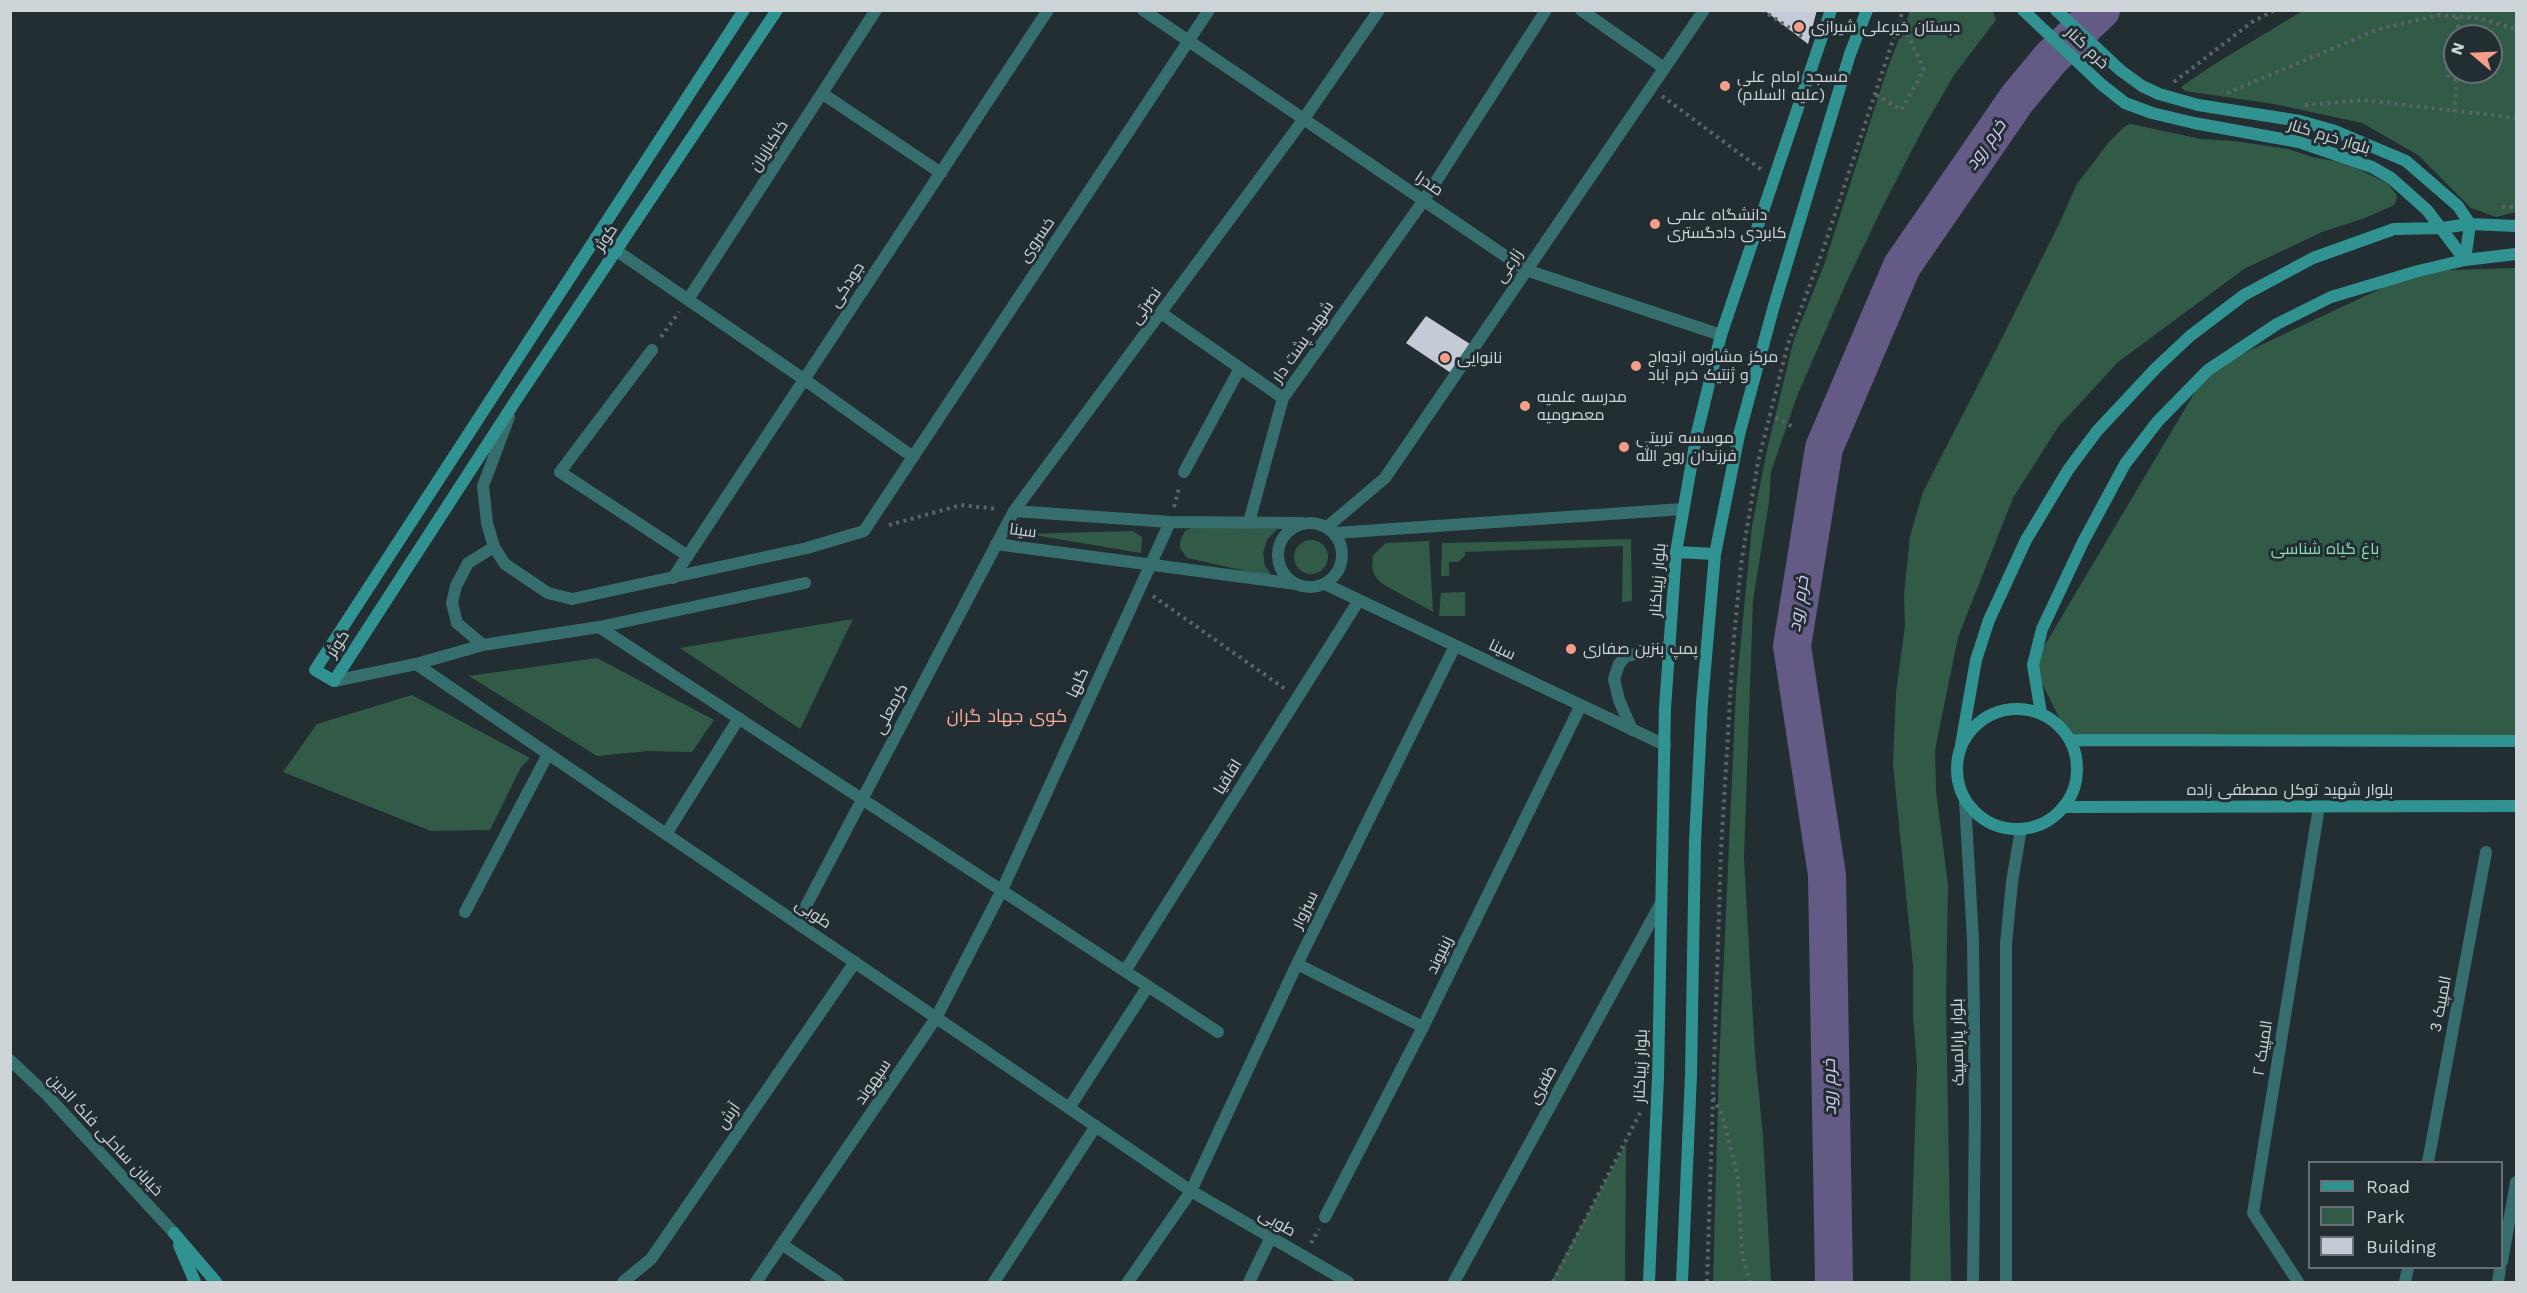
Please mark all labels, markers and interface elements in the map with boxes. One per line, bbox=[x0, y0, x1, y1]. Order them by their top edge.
place label: دبستان خیرعلی شیرازی bbox=[1811, 17, 1960, 37]
marker: دبستان خیرعلی شیرازی bbox=[1792, 20, 1806, 34]
street label: خرم کنار bbox=[2061, 23, 2113, 73]
north arrow bbox=[2443, 24, 2503, 84]
text: N bbox=[2446, 40, 2468, 57]
place label: مسجد امام علی (علیه السلام) bbox=[1737, 67, 1848, 105]
marker: مسجد امام علی (علیه السلام) bbox=[1718, 79, 1732, 93]
street label: بلوار خرم کنار bbox=[2285, 115, 2373, 159]
water label: خرم رود bbox=[1961, 116, 2011, 174]
street label: خاکبازیان bbox=[745, 117, 793, 175]
street label: صدرا bbox=[1411, 168, 1447, 200]
place label: دانشگاه علمی کابردی دادگستری bbox=[1667, 205, 1786, 243]
street label: خسروی bbox=[1015, 214, 1059, 266]
marker: دانشگاه علمی کابردی دادگستری bbox=[1648, 217, 1662, 231]
street label: کوثر bbox=[590, 221, 622, 255]
street label: زارعی bbox=[1491, 246, 1527, 286]
street label: جودکی bbox=[825, 259, 869, 311]
street label: نصرتی bbox=[1126, 284, 1166, 328]
street label: شهید پشت دار bbox=[1268, 297, 1338, 387]
place label: مرکز مشاوره ازدواج و ژنتیک خرم آباد bbox=[1648, 347, 1778, 385]
place label: نانوایی bbox=[1457, 348, 1502, 368]
marker: نانوایی bbox=[1438, 351, 1452, 365]
marker: مرکز مشاوره ازدواج و ژنتیک خرم آباد bbox=[1629, 359, 1643, 373]
place label: مدرسه علمیه معصومیه bbox=[1537, 387, 1627, 425]
marker: مدرسه علمیه معصومیه bbox=[1518, 399, 1532, 413]
place label: موسسه تربیتی فرزندان روح الله bbox=[1636, 428, 1737, 466]
marker: موسسه تربیتی فرزندان روح الله bbox=[1617, 440, 1631, 454]
street label: سینا bbox=[1008, 520, 1038, 542]
park label: باغ گیاه شناسی bbox=[2271, 539, 2379, 559]
street label: بلوار زیباکنار bbox=[1646, 542, 1670, 618]
water label: خرم رود bbox=[1784, 575, 1814, 633]
street label: کوثر bbox=[322, 627, 354, 661]
street label: سینا bbox=[1486, 636, 1518, 664]
place label: پمپ بنزین صفاری bbox=[1583, 639, 1698, 659]
marker: پمپ بنزین صفاری bbox=[1564, 642, 1578, 656]
street label: گلها bbox=[1063, 665, 1093, 701]
street label: کرمعلی bbox=[870, 681, 912, 737]
district label: کوی جهاد گران bbox=[947, 706, 1067, 728]
street label: اقاقیا bbox=[1210, 756, 1246, 798]
street label: بلوار شهید توکل مصطفی زاده bbox=[2187, 780, 2393, 800]
street label: سبزوار bbox=[1288, 888, 1322, 932]
street label: طوبی bbox=[791, 895, 835, 933]
street label: زینیوند bbox=[1423, 933, 1457, 977]
street label: المپیک 3 bbox=[2426, 974, 2456, 1034]
street label: بلوار پارالمپیک bbox=[1948, 998, 1968, 1086]
street label: المپیک ۲ bbox=[2249, 1019, 2277, 1077]
street label: بلوار زیباکنار bbox=[1630, 1029, 1652, 1103]
street label: سپهوند bbox=[851, 1056, 895, 1108]
water label: خرم رود bbox=[1819, 1059, 1841, 1115]
street label: ظفری bbox=[1525, 1062, 1561, 1108]
street label: خیابان ساحلی فلک الدین bbox=[43, 1070, 167, 1200]
street label: آرش bbox=[713, 1099, 745, 1133]
legend bbox=[2308, 1161, 2503, 1269]
text: Road bbox=[2366, 1176, 2410, 1197]
street label: طوبی bbox=[1255, 1205, 1299, 1241]
text: Park bbox=[2366, 1206, 2405, 1227]
text: Building bbox=[2366, 1236, 2436, 1257]

